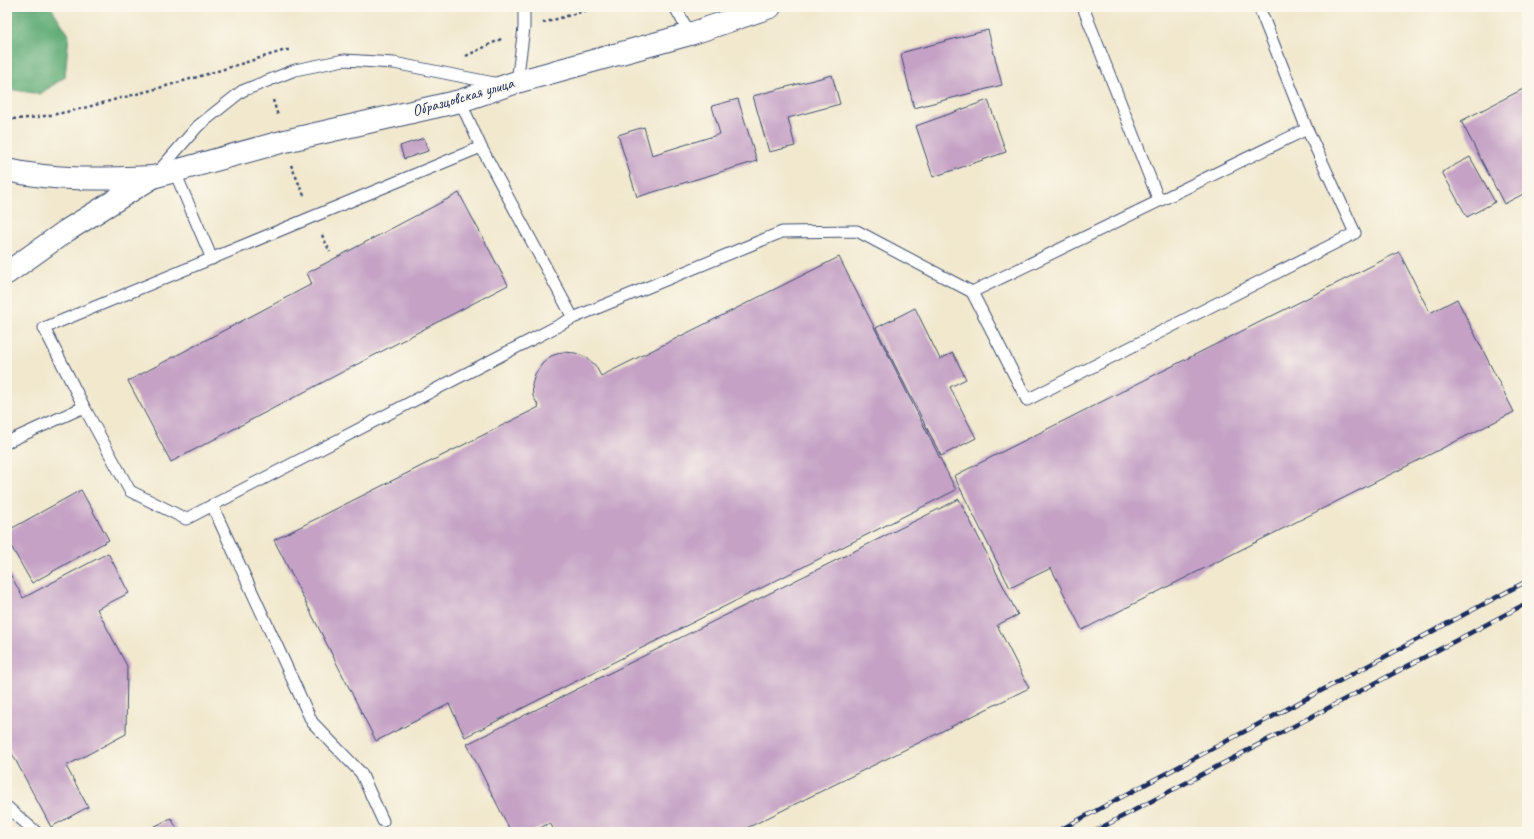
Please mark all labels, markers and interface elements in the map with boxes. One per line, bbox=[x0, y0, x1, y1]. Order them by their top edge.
street label: Образцовская улица bbox=[410, 73, 517, 121]

